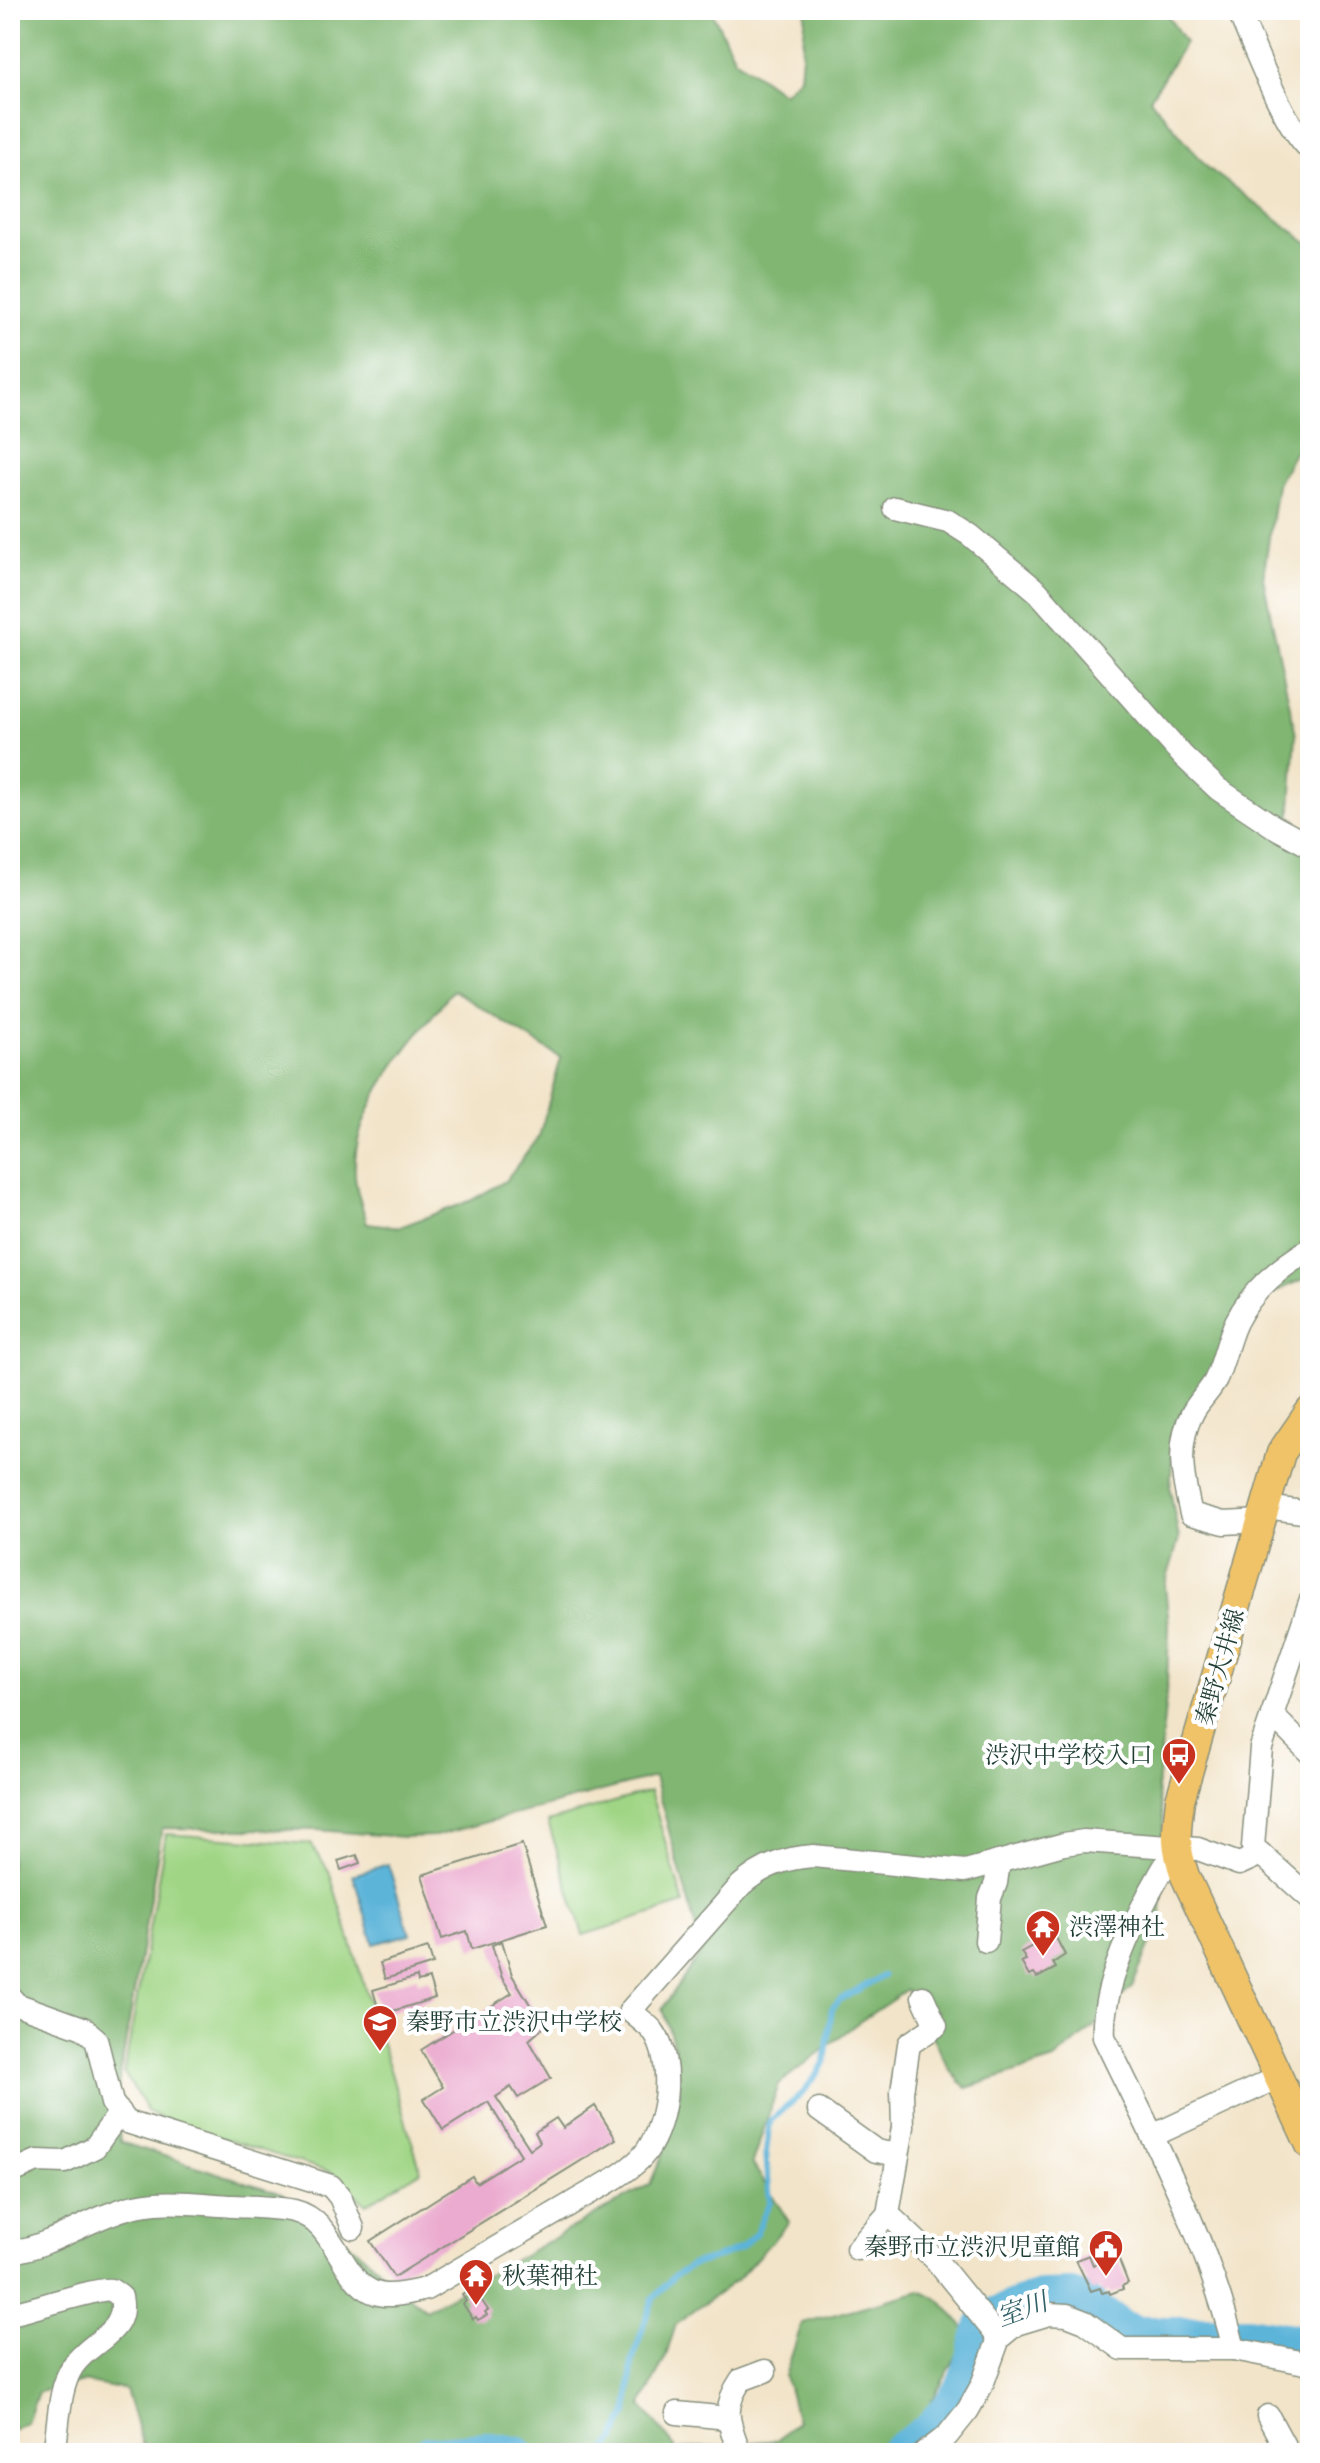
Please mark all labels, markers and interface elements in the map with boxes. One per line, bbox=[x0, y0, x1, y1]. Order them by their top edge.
street label: 秦野大井線 bbox=[1190, 1605, 1252, 1729]
bus stop icon: 渋沢中学校入口 bbox=[1160, 1736, 1198, 1786]
place label: 渋沢中学校入口 bbox=[985, 1741, 1153, 1771]
temple icon: 渋澤神社 bbox=[1024, 1908, 1062, 1958]
place label: 渋澤神社 bbox=[1069, 1913, 1165, 1943]
school or university icon: 秦野市立渋沢中学校 bbox=[361, 2003, 399, 2053]
place label: 秦野市立渋沢中学校 bbox=[406, 2008, 622, 2038]
public building icon: 秦野市立渋沢児童館 bbox=[1087, 2228, 1125, 2278]
place label: 秦野市立渋沢児童館 bbox=[864, 2233, 1080, 2263]
temple icon: 秋葉神社 bbox=[457, 2257, 495, 2307]
place label: 秋葉神社 bbox=[502, 2262, 598, 2292]
water label: 室川 bbox=[992, 2285, 1055, 2334]

